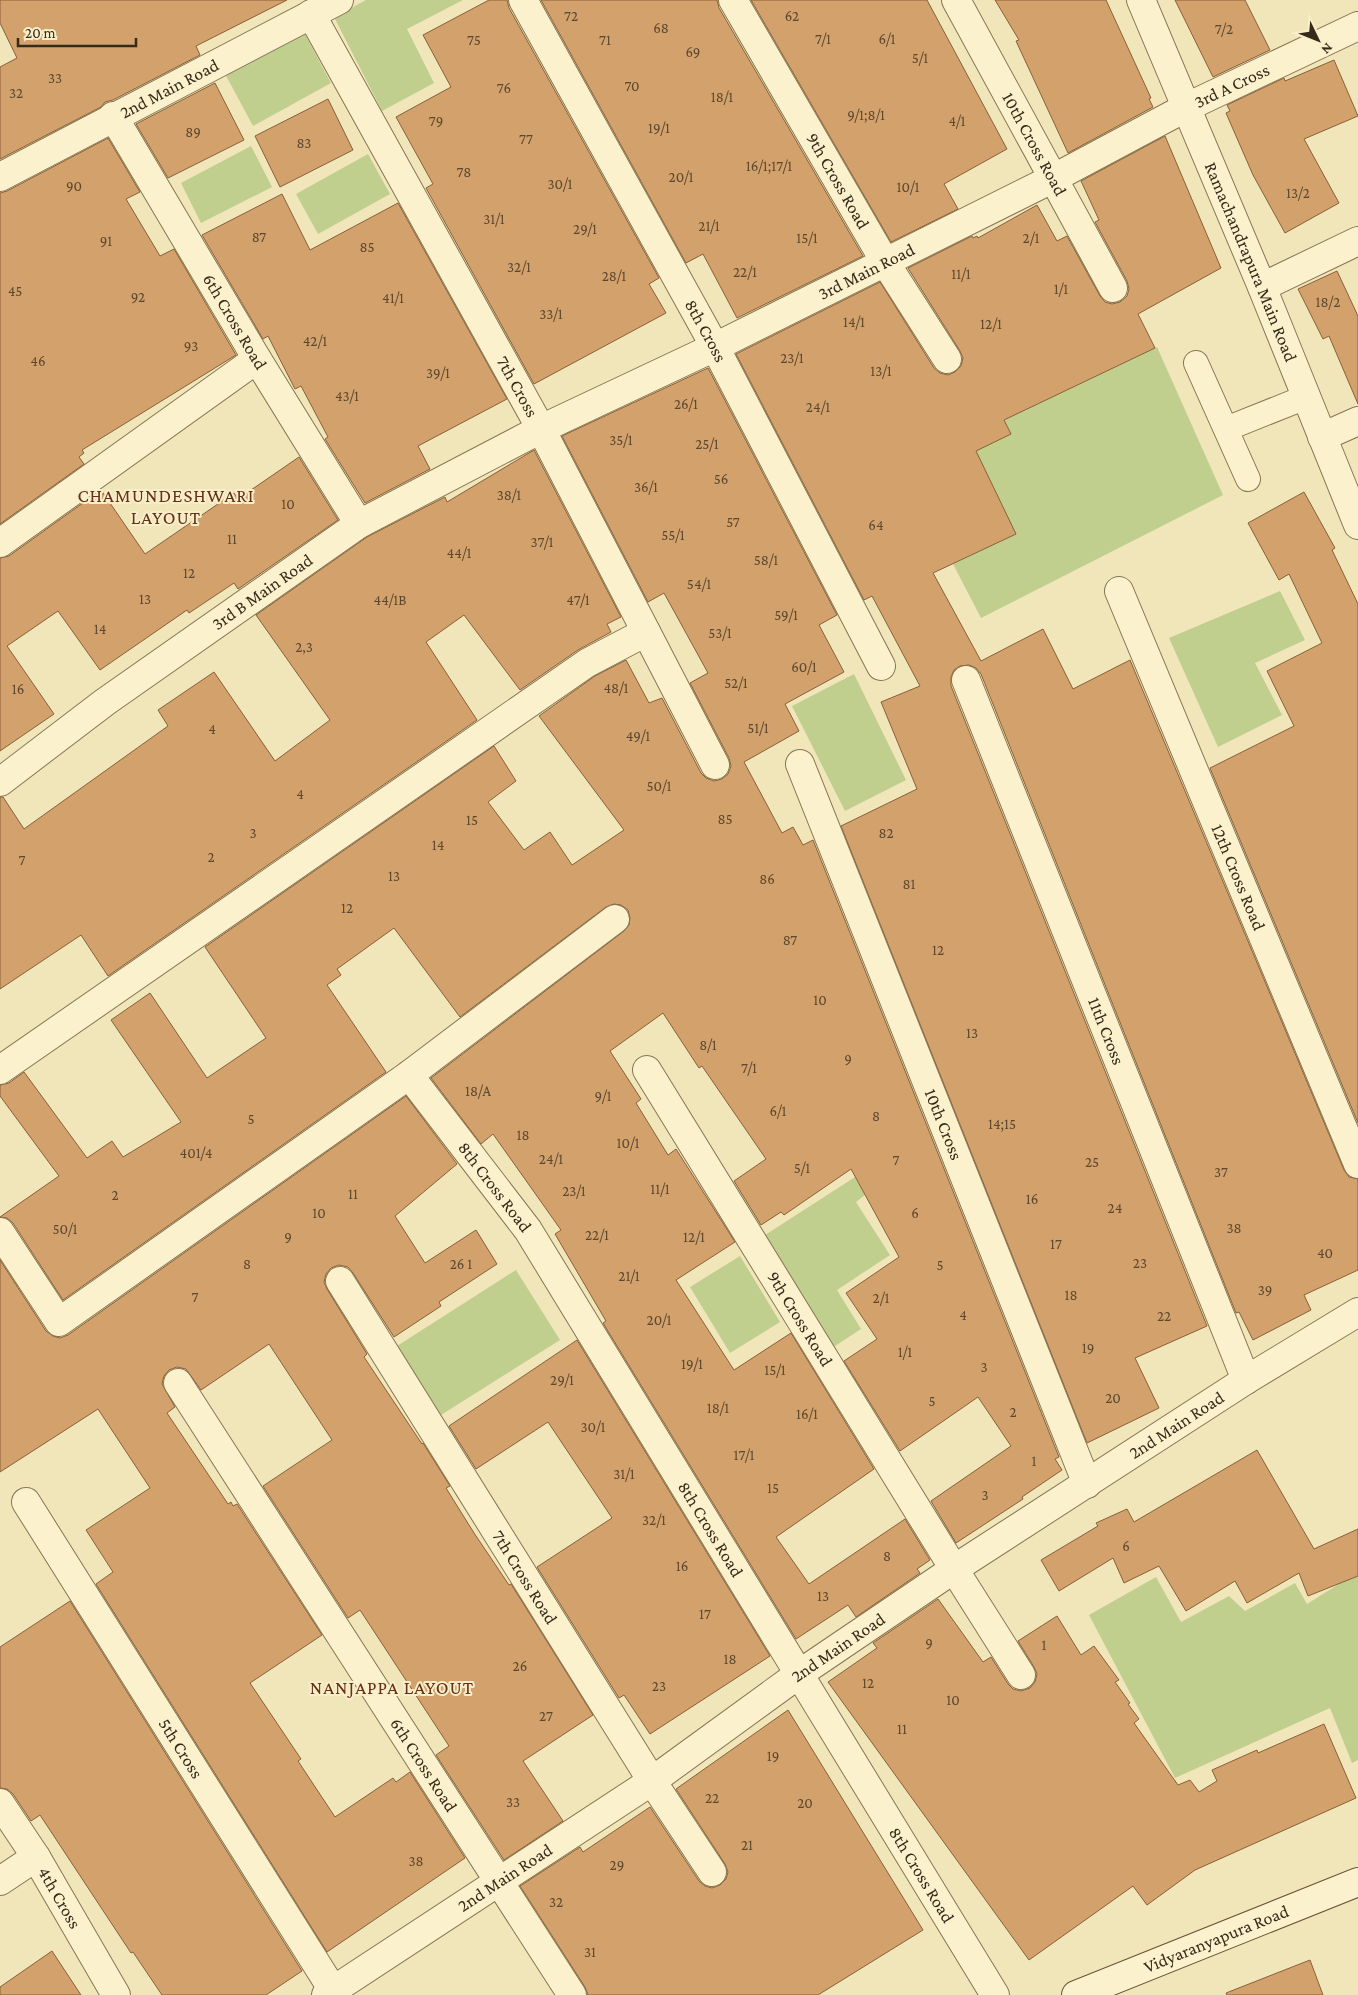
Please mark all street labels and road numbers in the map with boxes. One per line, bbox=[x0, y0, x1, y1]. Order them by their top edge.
street label: 2nd Main Road bbox=[117, 54, 223, 123]
street label: 3rd A Cross bbox=[1191, 59, 1273, 112]
street label: 10th Cross Road bbox=[998, 89, 1071, 200]
street label: 9th Cross Road bbox=[802, 129, 874, 233]
street label: Ramachandrapura Main Road bbox=[1200, 159, 1301, 365]
street label: 3rd Main Road bbox=[815, 239, 918, 304]
street label: 6th Cross Road bbox=[199, 270, 271, 374]
street label: 8th Cross bbox=[681, 296, 731, 365]
street label: 7th Cross bbox=[493, 352, 542, 421]
street label: 3rd B Main Road bbox=[208, 549, 317, 634]
street label: 12th Cross Road bbox=[1207, 821, 1270, 934]
street label: 11th Cross bbox=[1084, 994, 1129, 1068]
street label: 10th Cross bbox=[921, 1086, 967, 1163]
street label: 8th Cross Road bbox=[454, 1138, 536, 1236]
street label: 9th Cross Road bbox=[763, 1268, 837, 1370]
street label: 2nd Main Road bbox=[1125, 1387, 1228, 1463]
street label: 8th Cross Road bbox=[674, 1478, 748, 1581]
street label: 7th Cross Road bbox=[488, 1526, 562, 1628]
street label: 2nd Main Road bbox=[787, 1608, 889, 1686]
street label: 6th Cross Road bbox=[386, 1714, 462, 1816]
street label: 5th Cross bbox=[155, 1715, 207, 1782]
street label: 8th Cross Road bbox=[885, 1824, 959, 1927]
street label: 2nd Main Road bbox=[454, 1839, 556, 1916]
street label: 4th Cross bbox=[34, 1863, 85, 1932]
street label: Vidyaranyapura Road bbox=[1141, 1901, 1292, 1977]

